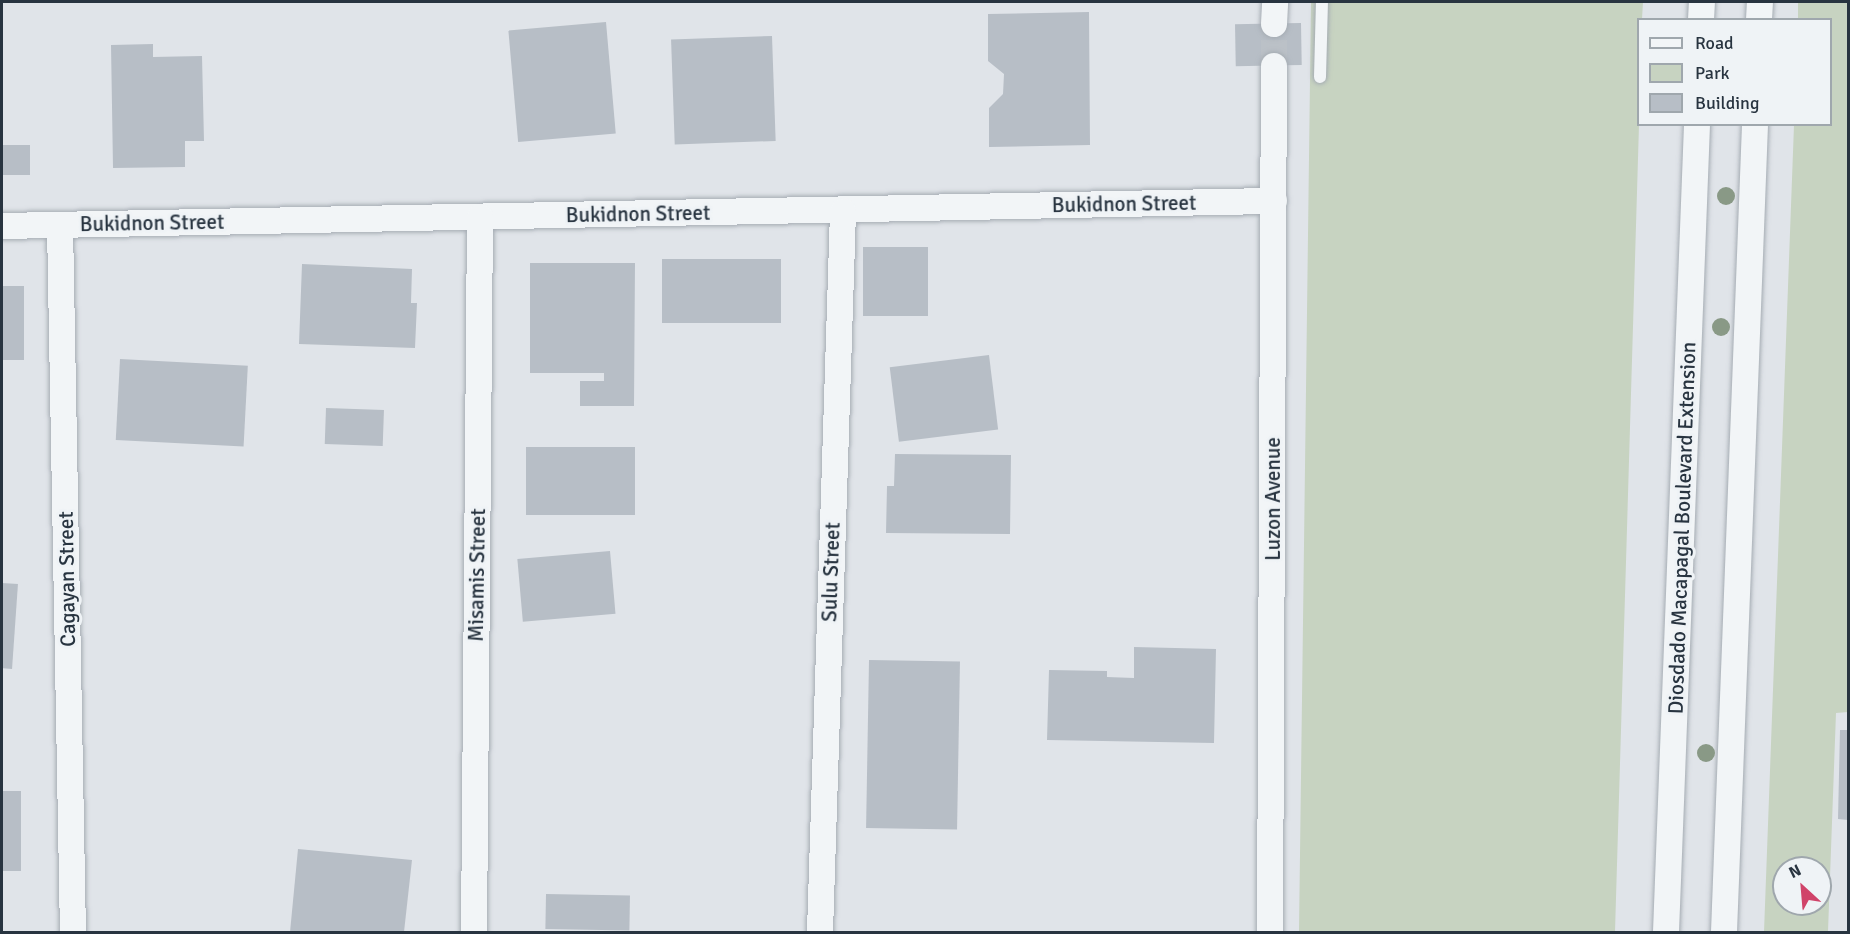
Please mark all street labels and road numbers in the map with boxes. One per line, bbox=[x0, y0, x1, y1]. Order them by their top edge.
street label: Bukidnon Street bbox=[1052, 190, 1196, 218]
street label: Bukidnon Street bbox=[566, 200, 710, 228]
street label: Bukidnon Street bbox=[80, 209, 224, 237]
street label: Diosdado Macapagal Boulevard Extension bbox=[1663, 341, 1701, 715]
street label: Luzon Avenue bbox=[1260, 437, 1286, 561]
street label: Misamis Street bbox=[463, 508, 491, 642]
street label: Cagayan Street bbox=[53, 511, 81, 647]
street label: Sulu Street bbox=[817, 522, 845, 622]

